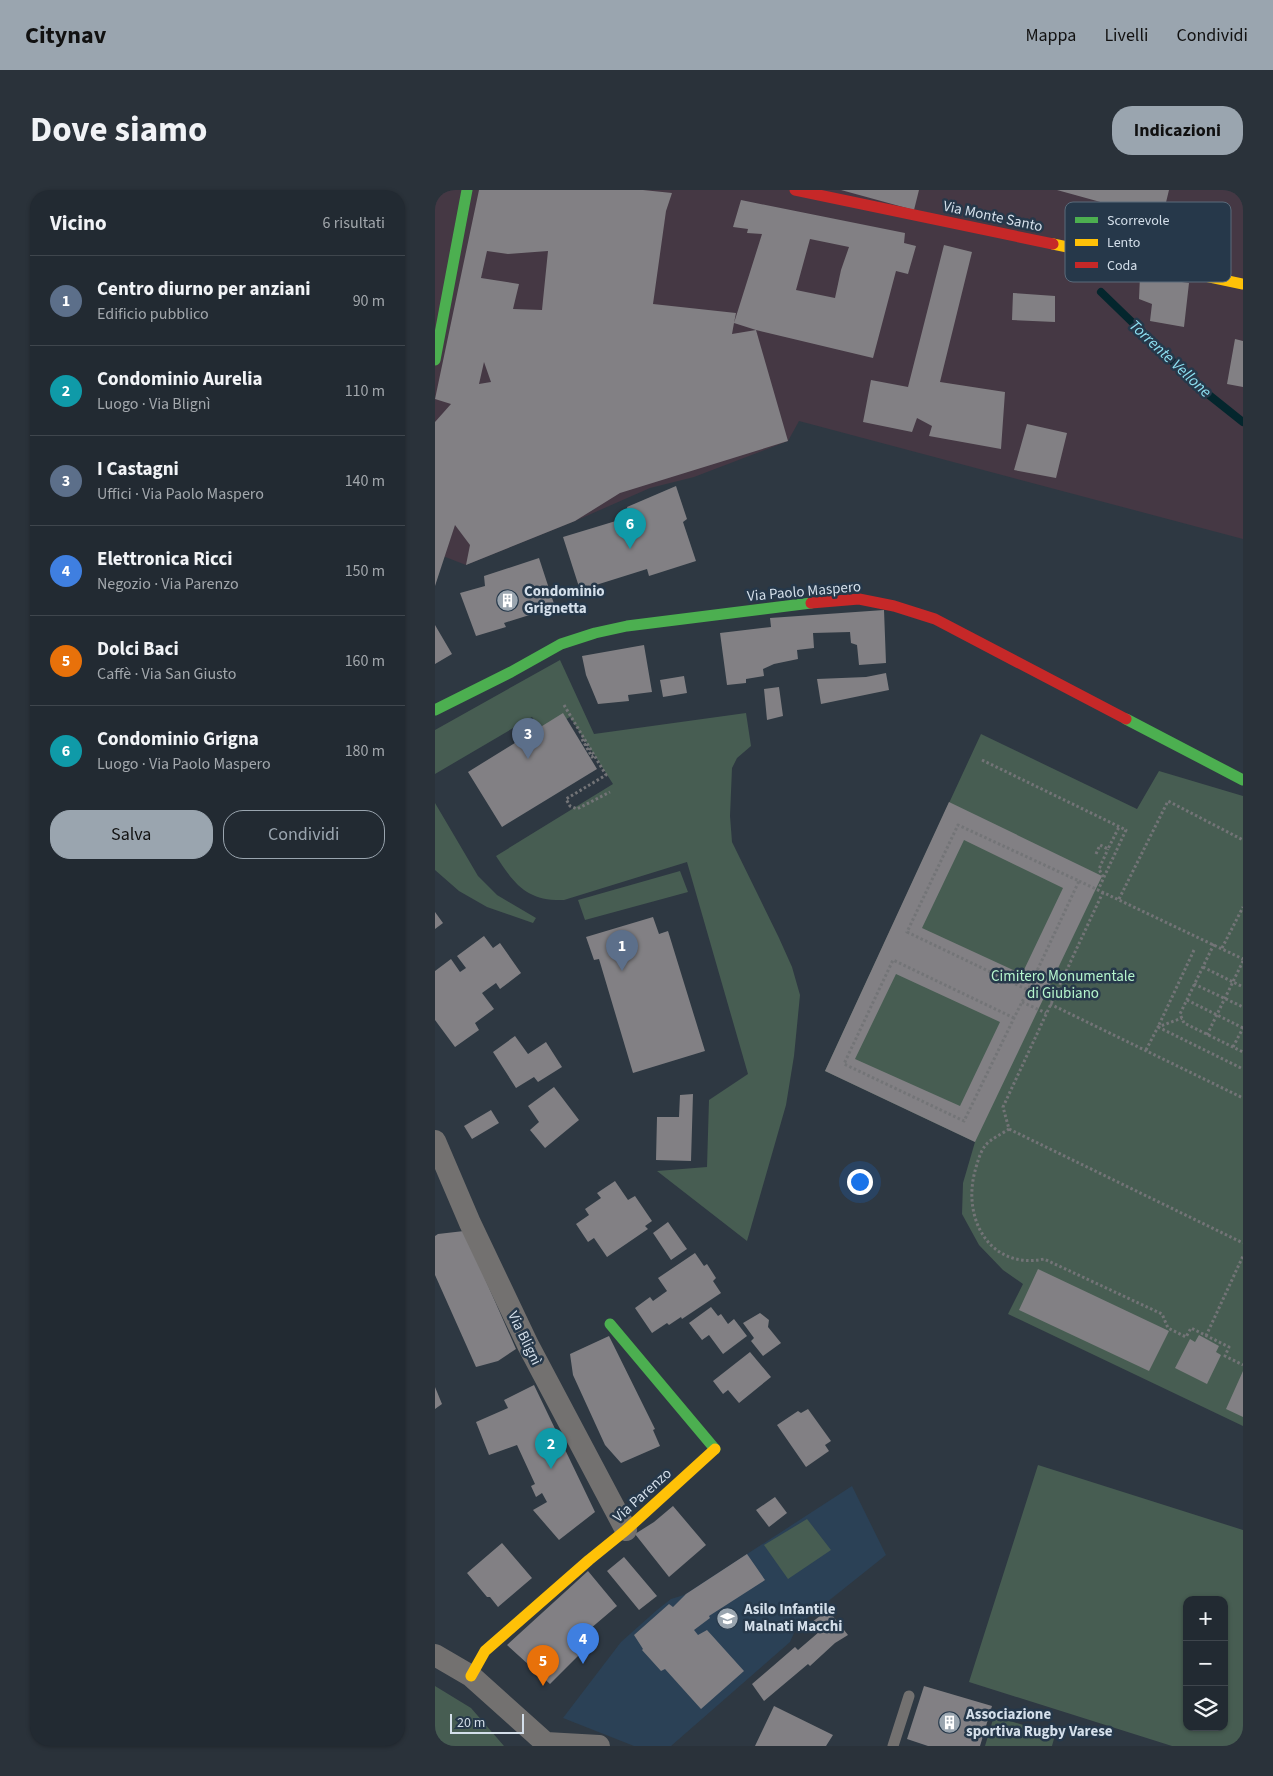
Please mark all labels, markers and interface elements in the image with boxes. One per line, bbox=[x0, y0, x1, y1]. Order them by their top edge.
text: Citynav bbox=[25, 18, 106, 53]
text: Mappa bbox=[1025, 23, 1076, 48]
text: Livelli bbox=[1104, 23, 1148, 48]
text: Condividi bbox=[1176, 23, 1248, 48]
text: Dove siamo bbox=[30, 105, 208, 155]
button: Indicazioni bbox=[1112, 106, 1243, 155]
street label: Via Monte Santo bbox=[941, 196, 1045, 237]
legend bbox=[1065, 202, 1231, 282]
text: Vicino bbox=[50, 208, 107, 238]
text: Scorrevole bbox=[1107, 211, 1169, 231]
text: 6 risultati bbox=[323, 212, 385, 234]
text: Lento bbox=[1107, 233, 1140, 253]
text: Coda bbox=[1107, 256, 1137, 276]
text: Centro diurno per anziani bbox=[97, 276, 311, 303]
text: 1 bbox=[62, 290, 70, 312]
text: 90 m bbox=[353, 290, 385, 312]
text: Edificio pubblico bbox=[97, 303, 209, 325]
water label: Torrente Vellone bbox=[1124, 315, 1217, 403]
text: Condominio Aurelia bbox=[97, 366, 262, 393]
text: 2 bbox=[62, 380, 70, 402]
text: 110 m bbox=[345, 380, 385, 402]
text: Luogo · Via Blignì bbox=[97, 393, 211, 415]
text: I Castagni bbox=[97, 456, 179, 483]
text: 3 bbox=[62, 470, 70, 492]
text: 140 m bbox=[345, 470, 385, 492]
text: Uffici · Via Paolo Maspero bbox=[97, 483, 264, 505]
pin: 6 bbox=[614, 508, 646, 549]
text: Elettronica Ricci bbox=[97, 546, 233, 573]
text: 4 bbox=[62, 560, 70, 582]
text: 150 m bbox=[345, 560, 385, 582]
text: Negozio · Via Parenzo bbox=[97, 573, 239, 595]
street label: Via Paolo Maspero bbox=[746, 576, 862, 607]
place label: Condominio Grignetta bbox=[524, 581, 605, 619]
building icon: Condominio Grignetta bbox=[496, 588, 520, 612]
text: Dolci Baci bbox=[97, 636, 179, 663]
text: 5 bbox=[62, 650, 70, 672]
text: 160 m bbox=[345, 650, 385, 672]
text: Caffè · Via San Giusto bbox=[97, 663, 236, 685]
pin: 3 bbox=[512, 718, 544, 759]
text: Condominio Grigna bbox=[97, 726, 259, 753]
text: 6 bbox=[62, 740, 70, 762]
text: 180 m bbox=[345, 740, 385, 762]
text: Luogo · Via Paolo Maspero bbox=[97, 753, 271, 775]
button: Salva bbox=[50, 810, 213, 859]
button: Condividi bbox=[223, 810, 385, 859]
pin: 1 bbox=[606, 930, 638, 971]
park label: Cimitero Monumentale di Giubiano bbox=[991, 966, 1135, 1004]
your location bbox=[847, 1169, 873, 1195]
street label: Via Blignì bbox=[502, 1308, 547, 1369]
pin: 2 bbox=[535, 1428, 567, 1469]
street label: Via Parenzo bbox=[608, 1463, 676, 1527]
map controls bbox=[1183, 1596, 1228, 1731]
button: + bbox=[1183, 1596, 1228, 1641]
place label: Asilo Infantile Malnati Macchi bbox=[743, 1599, 842, 1637]
school or university icon: Asilo Infantile Malnati Macchi bbox=[716, 1606, 740, 1630]
pin: 4 bbox=[567, 1623, 599, 1664]
button: − bbox=[1183, 1641, 1228, 1686]
pin: 5 bbox=[527, 1645, 559, 1686]
button: layers bbox=[1183, 1686, 1228, 1731]
place label: Associazione sportiva Rugby Varese bbox=[965, 1704, 1113, 1742]
scale bar bbox=[450, 1711, 524, 1734]
building icon: Associazione sportiva Rugby Varese bbox=[938, 1711, 962, 1735]
text: 20 m bbox=[457, 1713, 485, 1733]

